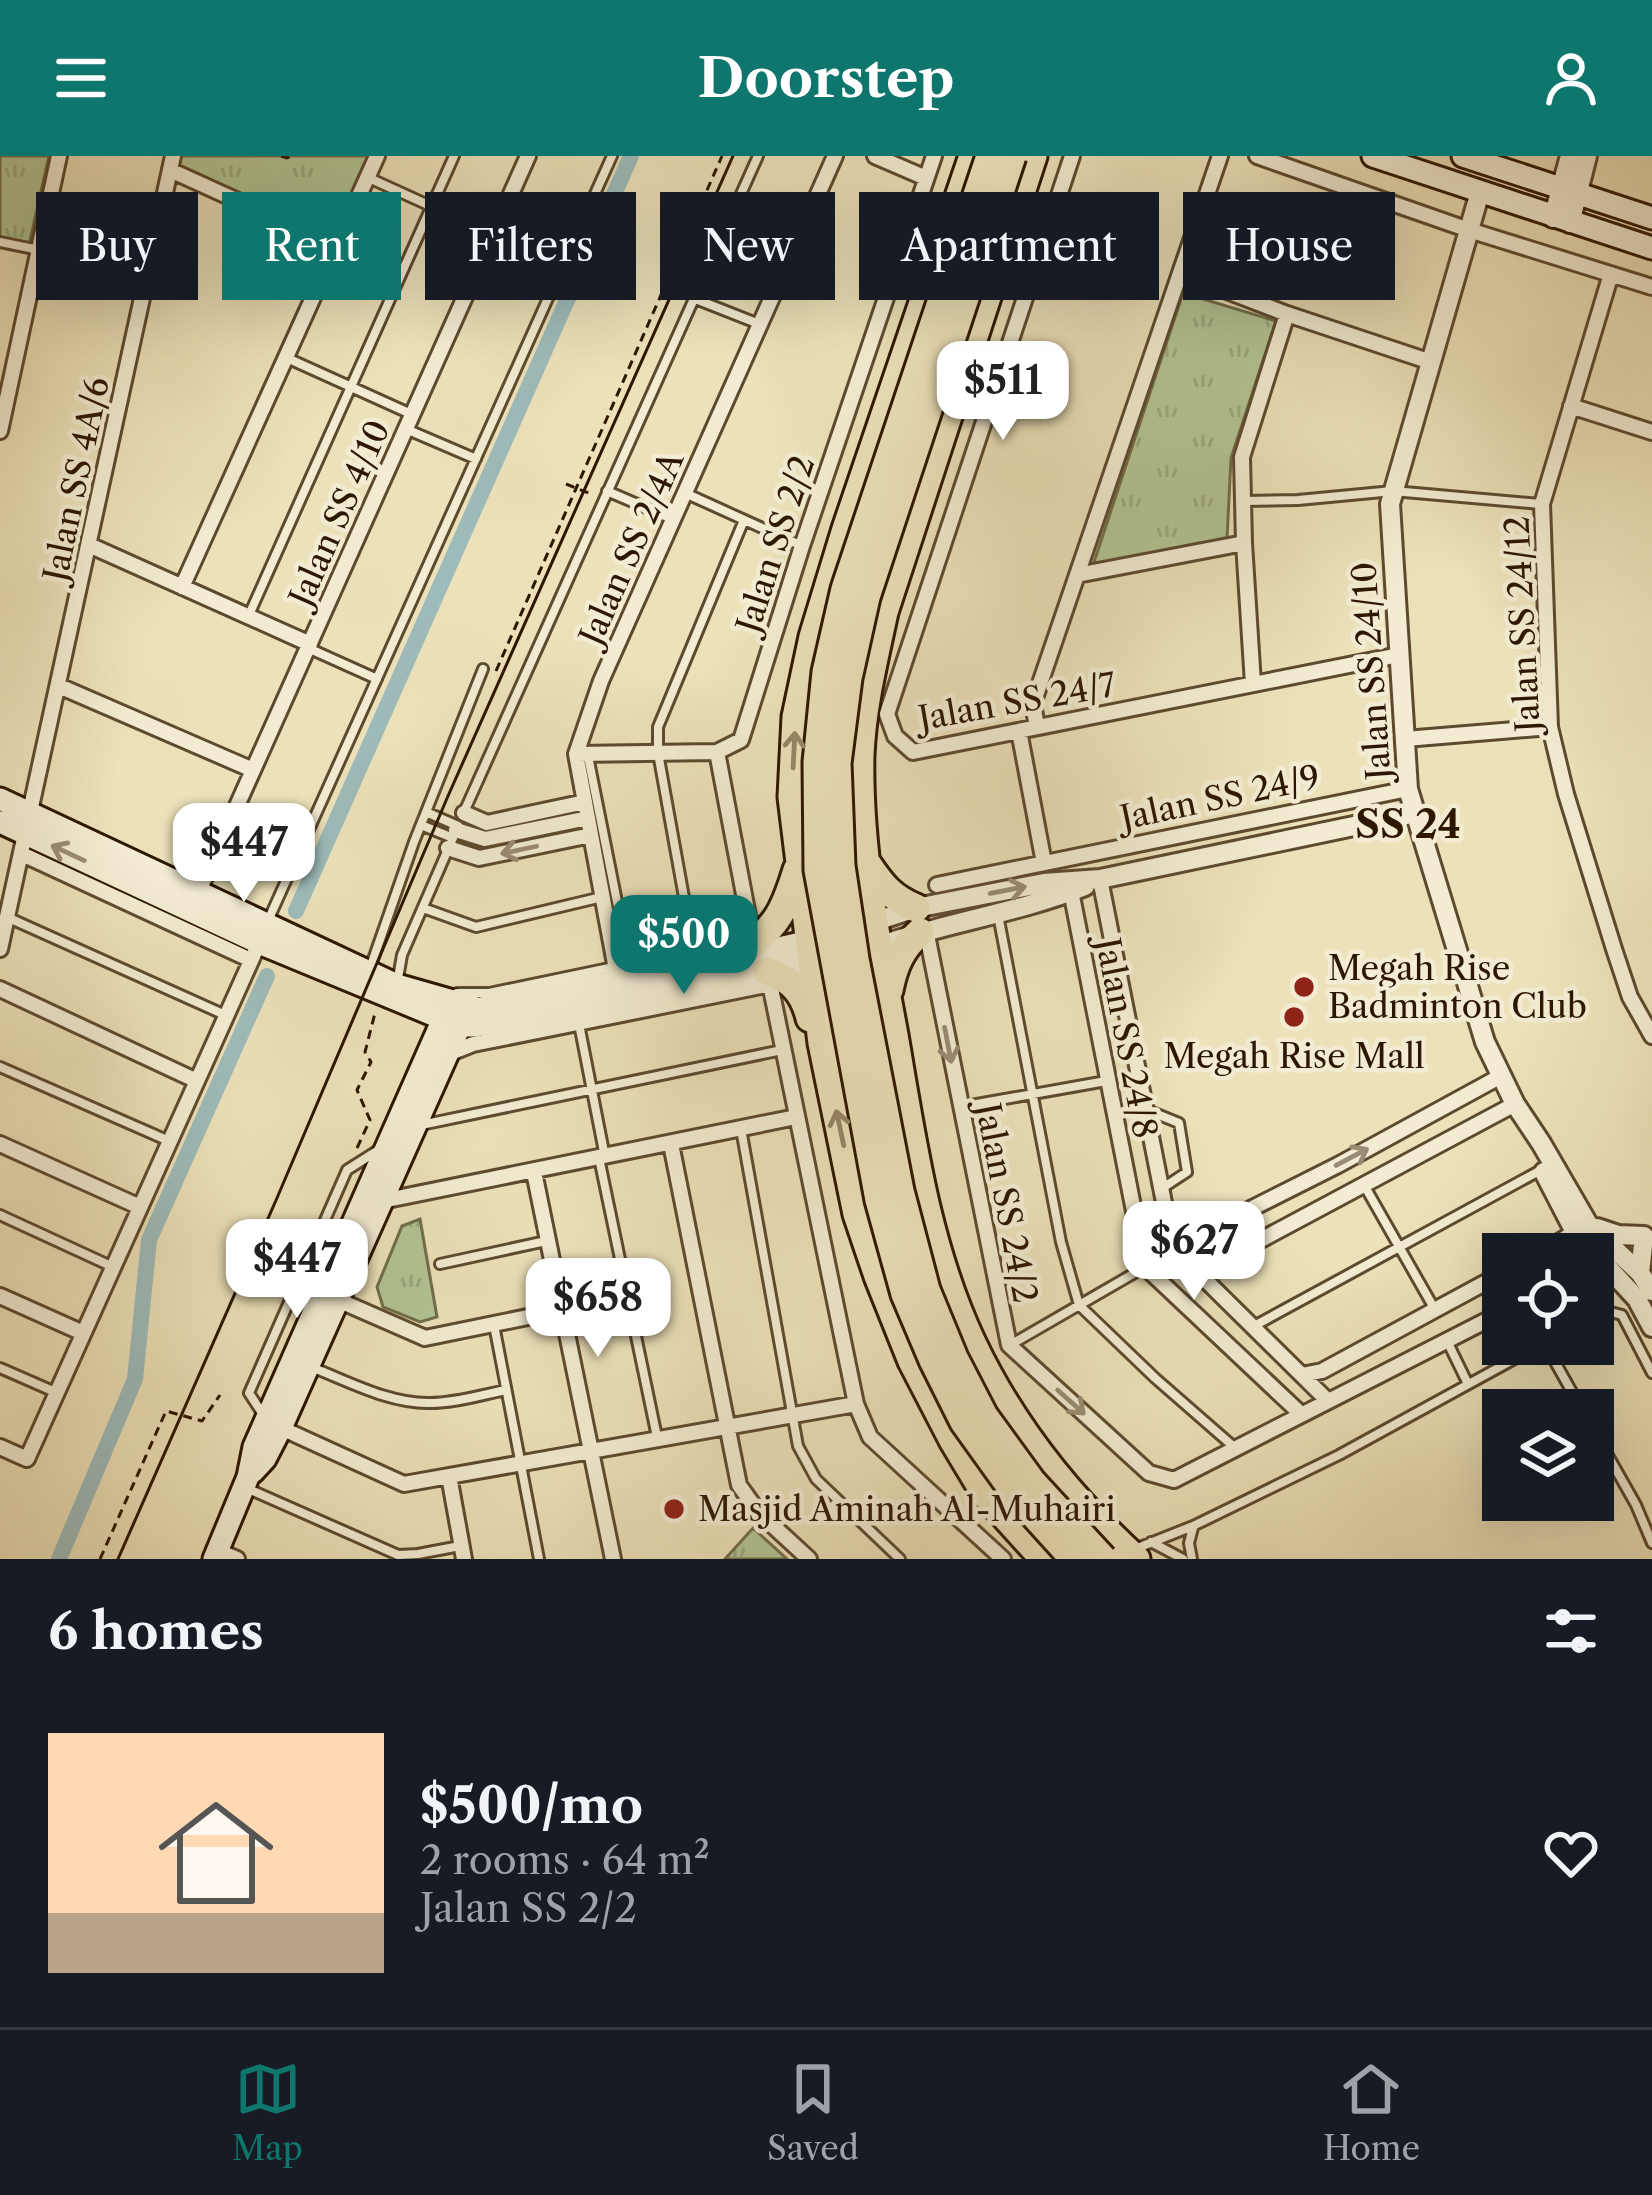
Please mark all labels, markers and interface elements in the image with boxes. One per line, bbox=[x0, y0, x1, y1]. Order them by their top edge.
icon: menu bbox=[48, 45, 114, 111]
text: Doorstep bbox=[698, 45, 954, 111]
icon: person bbox=[1538, 45, 1604, 111]
chip: Buy bbox=[36, 192, 198, 300]
chip: Rent bbox=[222, 192, 401, 300]
chip: Filters bbox=[425, 192, 636, 300]
chip: New bbox=[660, 192, 835, 300]
chip: Apartment bbox=[859, 192, 1159, 300]
chip: House bbox=[1183, 192, 1395, 300]
pin: $511 bbox=[932, 341, 1074, 443]
text: $511 bbox=[964, 356, 1042, 404]
street label: Jalan SS 4A/6 bbox=[34, 373, 118, 590]
street label: Jalan SS 4/10 bbox=[278, 414, 399, 617]
street label: Jalan SS 2/4A bbox=[568, 445, 693, 656]
street label: Jalan SS 2/2 bbox=[726, 451, 823, 643]
street label: Jalan SS 24/12 bbox=[1496, 515, 1549, 738]
street label: Jalan SS 24/10 bbox=[1343, 561, 1400, 786]
street label: Jalan SS 24/7 bbox=[910, 664, 1119, 740]
one-way arrow bbox=[783, 731, 806, 770]
street label: Jalan SS 24/9 bbox=[1112, 756, 1324, 840]
district label: SS 24 bbox=[1355, 800, 1461, 848]
pin: $447 bbox=[173, 803, 315, 905]
text: $447 bbox=[200, 818, 288, 866]
one-way arrow bbox=[501, 840, 540, 862]
one-way arrow bbox=[51, 841, 87, 863]
one-way arrow bbox=[987, 878, 1026, 900]
pin: $500 bbox=[613, 895, 755, 997]
text: $500 bbox=[637, 910, 731, 958]
street label: Jalan SS 24/8 bbox=[1086, 930, 1166, 1142]
place label: Megah Rise Badminton Club bbox=[1328, 948, 1587, 1027]
marker: Megah Rise Badminton Club bbox=[1291, 974, 1317, 1000]
marker: Megah Rise Mall bbox=[1281, 1004, 1307, 1030]
one-way arrow bbox=[938, 1025, 960, 1064]
place label: Megah Rise Mall bbox=[1163, 1036, 1425, 1077]
street label: Jalan SS 24/2 bbox=[966, 1095, 1046, 1306]
one-way arrow bbox=[828, 1110, 850, 1149]
one-way arrow bbox=[1333, 1145, 1368, 1168]
pin: $627 bbox=[1123, 1201, 1265, 1303]
text: $627 bbox=[1150, 1216, 1238, 1264]
pin: $447 bbox=[226, 1219, 368, 1321]
map controls bbox=[1482, 1233, 1614, 1521]
button: locate bbox=[1482, 1233, 1614, 1365]
text: $447 bbox=[253, 1234, 341, 1282]
pin: $658 bbox=[527, 1258, 669, 1360]
text: $658 bbox=[553, 1273, 643, 1321]
one-way arrow bbox=[1055, 1388, 1085, 1415]
button: layers bbox=[1482, 1389, 1614, 1521]
place label: Masjid Aminah Al-Muhairi bbox=[698, 1489, 1115, 1530]
marker: Masjid Aminah Al-Muhairi bbox=[661, 1496, 687, 1522]
icon: filters bbox=[1538, 1598, 1604, 1664]
text: 6 homes bbox=[48, 1600, 264, 1662]
text: $500/mo bbox=[420, 1774, 643, 1836]
icon: home bbox=[144, 1781, 288, 1925]
icon: heart bbox=[1538, 1820, 1604, 1886]
text: 2 rooms · 64 m² bbox=[420, 1836, 710, 1884]
text: Jalan SS 2/2 bbox=[420, 1884, 637, 1932]
tab: Map bbox=[232, 2056, 303, 2169]
tab: Saved bbox=[767, 2056, 859, 2169]
tab: Home bbox=[1323, 2056, 1420, 2169]

